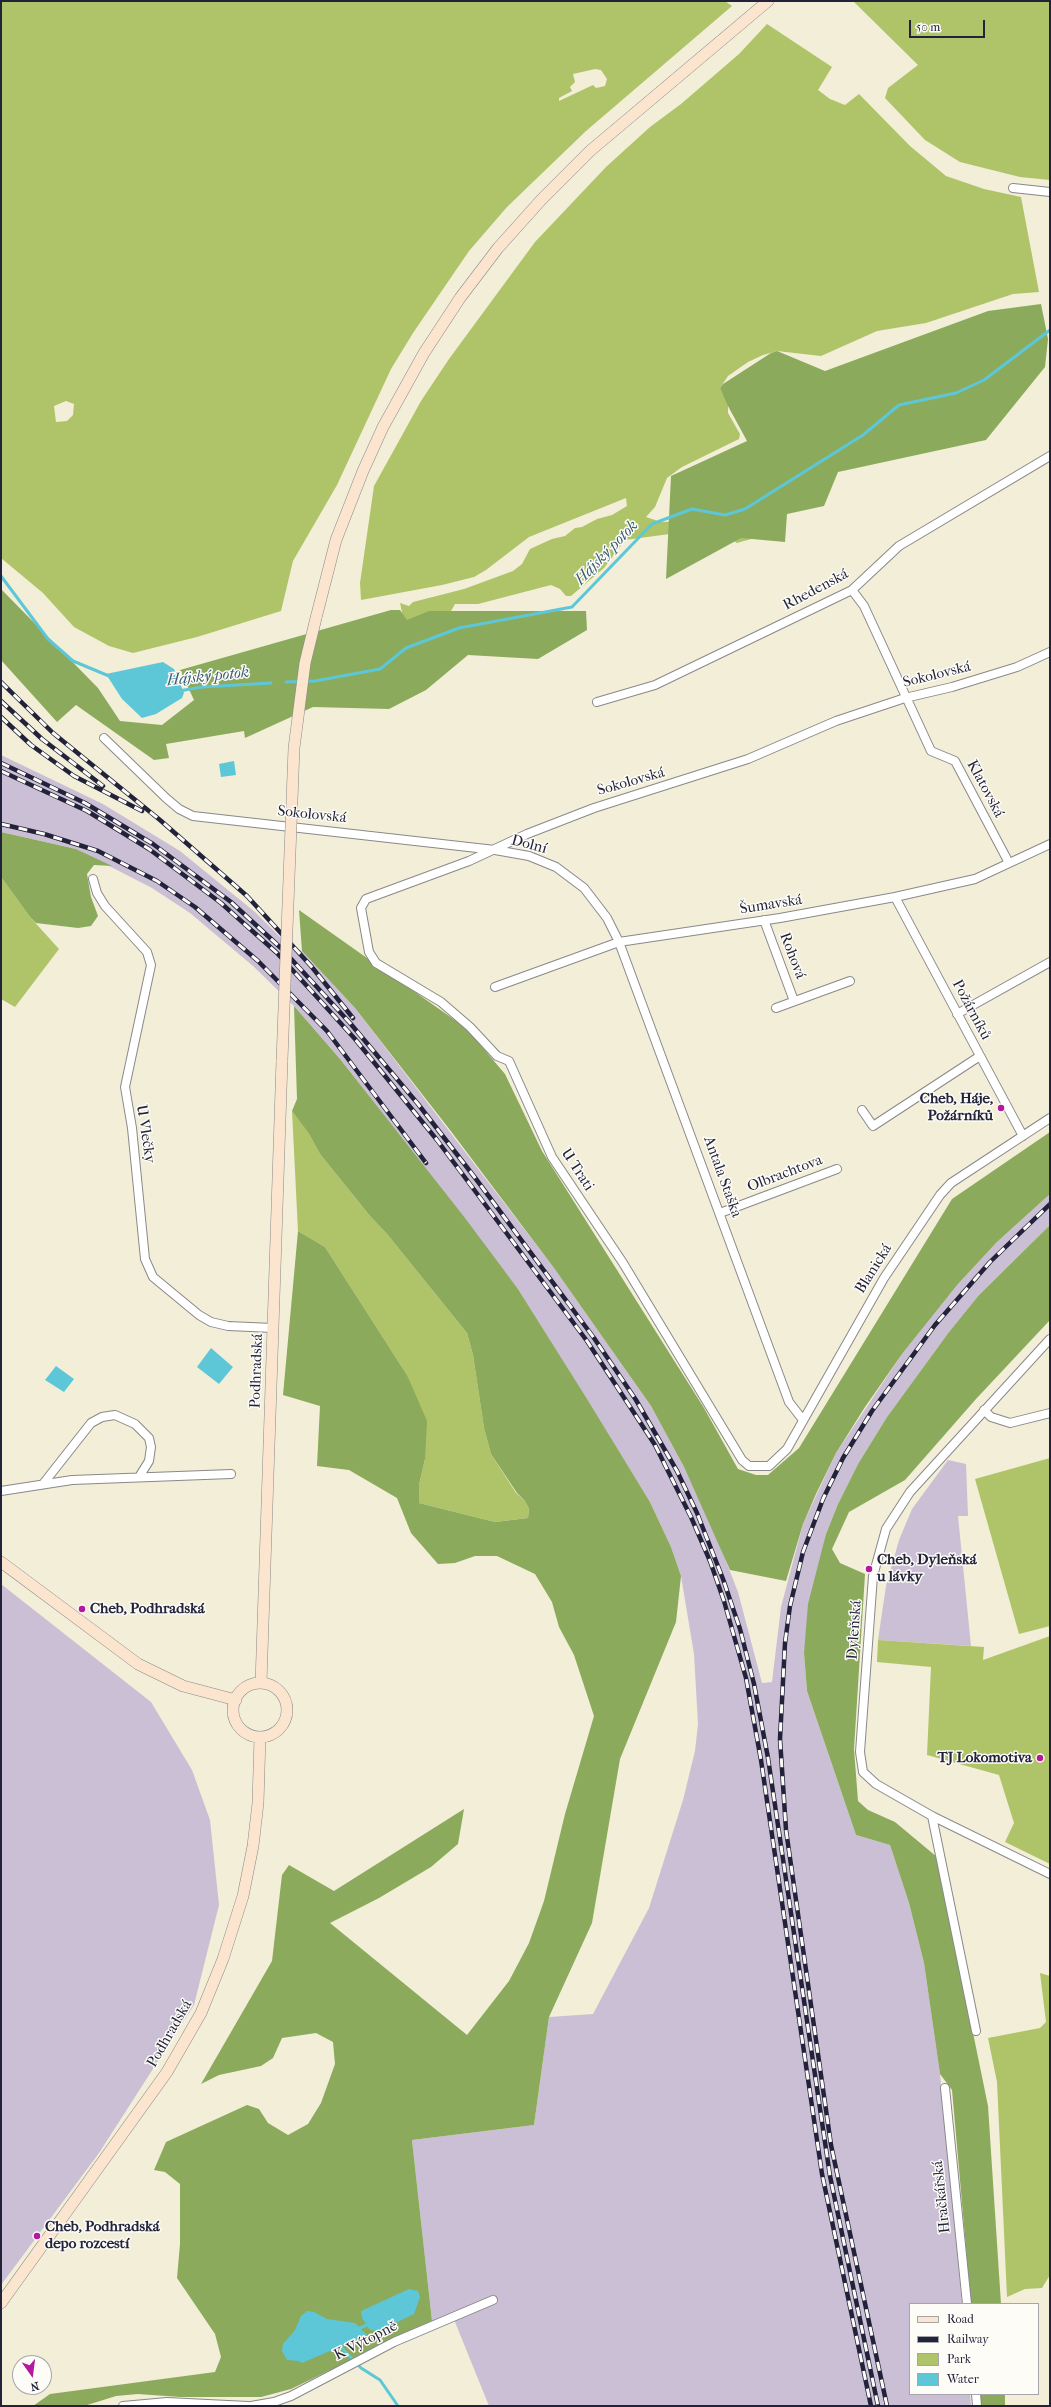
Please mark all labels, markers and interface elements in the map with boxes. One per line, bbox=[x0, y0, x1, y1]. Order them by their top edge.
scale bar bbox=[911, 12, 987, 38]
text: 50 m bbox=[916, 20, 940, 34]
water label: Hájský potok bbox=[571, 516, 643, 590]
street label: Rhedenská bbox=[780, 565, 852, 615]
street label: Sokolovská bbox=[901, 658, 973, 692]
water label: Hájský potok bbox=[166, 663, 250, 691]
street label: Klatovská bbox=[962, 757, 1008, 821]
street label: Sokolovská bbox=[595, 764, 667, 800]
street label: Sokolovská bbox=[277, 802, 347, 828]
street label: Dolní bbox=[509, 832, 549, 858]
street label: Šumavská bbox=[738, 891, 804, 919]
street label: Rohová bbox=[775, 930, 809, 982]
street label: Požárníků bbox=[948, 977, 994, 1043]
place label: Cheb, Háje, Požárníků bbox=[920, 1090, 993, 1125]
marker: Cheb, Háje, Požárníků bbox=[996, 1103, 1006, 1113]
street label: U Vlečky bbox=[132, 1104, 158, 1164]
street label: Antala Staška bbox=[699, 1134, 745, 1220]
street label: U Trati bbox=[557, 1145, 597, 1195]
street label: Olbrachtova bbox=[745, 1151, 825, 1197]
street label: Blanická bbox=[852, 1241, 896, 1297]
street label: Podhradská bbox=[247, 1333, 267, 1409]
place label: Cheb, Dyleňská u lávky bbox=[877, 1551, 977, 1586]
marker: Cheb, Dyleňská u lávky bbox=[864, 1564, 874, 1574]
place label: Cheb, Podhradská bbox=[90, 1600, 205, 1618]
street label: Dyleňská bbox=[844, 1600, 866, 1660]
marker: Cheb, Podhradská bbox=[77, 1604, 87, 1614]
place label: TJ Lokomotiva bbox=[938, 1749, 1032, 1767]
marker: TJ Lokomotiva bbox=[1035, 1753, 1045, 1763]
street label: Podhradská bbox=[144, 1997, 196, 2071]
street label: Hračkářská bbox=[929, 2160, 955, 2234]
place label: Cheb, Podhradská depo rozcestí bbox=[45, 2218, 160, 2253]
marker: Cheb, Podhradská depo rozcestí bbox=[32, 2231, 42, 2241]
legend bbox=[909, 2303, 1039, 2395]
text: Road bbox=[947, 2312, 974, 2326]
street label: K Výtopně bbox=[331, 2317, 401, 2365]
text: Railway bbox=[947, 2332, 989, 2346]
text: Park bbox=[947, 2352, 971, 2366]
north arrow bbox=[12, 2355, 52, 2395]
text: Water bbox=[947, 2372, 979, 2386]
text: N bbox=[29, 2379, 40, 2393]

